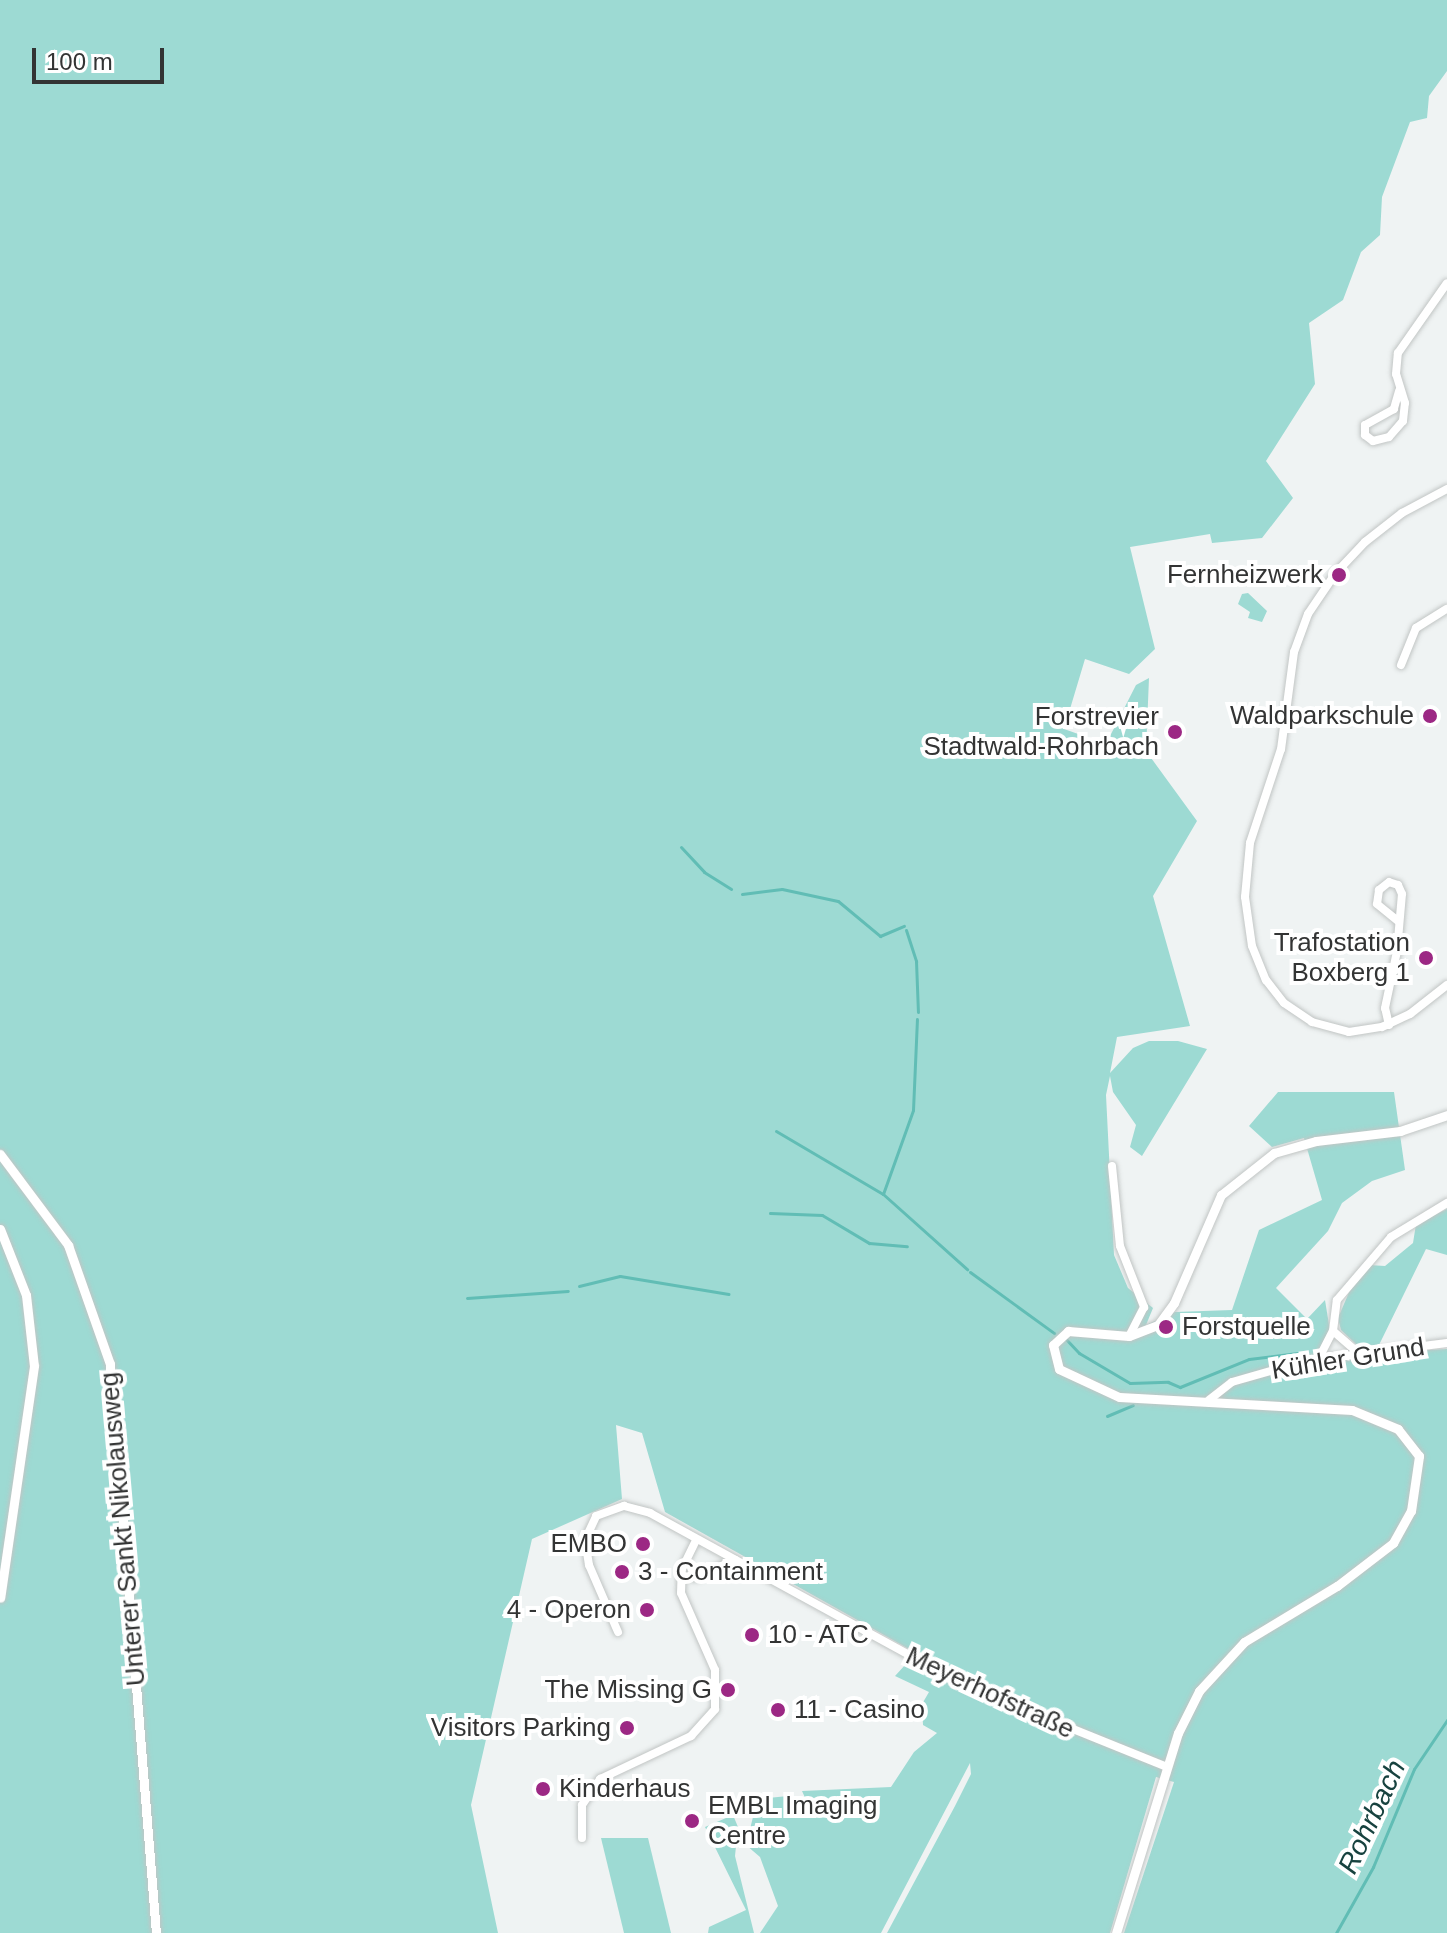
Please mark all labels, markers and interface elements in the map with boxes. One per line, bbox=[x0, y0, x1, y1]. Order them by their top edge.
scale bar bbox=[36, 32, 168, 82]
text: 100 m bbox=[46, 48, 113, 75]
place label: Fernheizwerk bbox=[1167, 559, 1323, 591]
marker: Fernheizwerk bbox=[1330, 566, 1348, 584]
place label: Waldparkschule bbox=[1230, 700, 1414, 732]
place label: Forstrevier Stadtwald-Rohrbach bbox=[923, 701, 1159, 762]
marker: Waldparkschule bbox=[1421, 707, 1439, 725]
marker: Forstrevier Stadtwald-Rohrbach bbox=[1166, 723, 1184, 741]
place label: Trafostation Boxberg 1 bbox=[1274, 927, 1410, 988]
marker: Trafostation Boxberg 1 bbox=[1417, 949, 1435, 967]
place label: Forstquelle bbox=[1182, 1311, 1311, 1343]
marker: Forstquelle bbox=[1157, 1318, 1175, 1336]
street label: Kühler Grund bbox=[1269, 1331, 1427, 1387]
street label: Unterer Sankt Nikolausweg bbox=[94, 1371, 152, 1687]
place label: EMBO bbox=[550, 1528, 627, 1560]
marker: EMBO bbox=[634, 1535, 652, 1553]
place label: 3 - Containment bbox=[638, 1556, 823, 1588]
marker: 3 - Containment bbox=[613, 1563, 631, 1581]
place label: 4 - Operon bbox=[507, 1594, 631, 1626]
marker: 4 - Operon bbox=[638, 1601, 656, 1619]
place label: 10 - ATC bbox=[768, 1619, 870, 1651]
marker: 10 - ATC bbox=[743, 1626, 761, 1644]
street label: Meyerhofstraße bbox=[901, 1640, 1079, 1746]
place label: The Missing G bbox=[544, 1674, 712, 1706]
marker: The Missing G bbox=[719, 1681, 737, 1699]
place label: 11 - Casino bbox=[794, 1694, 925, 1726]
marker: 11 - Casino bbox=[769, 1701, 787, 1719]
place label: Visitors Parking bbox=[431, 1712, 611, 1744]
marker: Visitors Parking bbox=[618, 1719, 636, 1737]
water label: Rohrbach bbox=[1331, 1755, 1413, 1879]
place label: Kinderhaus bbox=[559, 1773, 691, 1805]
marker: Kinderhaus bbox=[534, 1780, 552, 1798]
place label: EMBL Imaging Centre bbox=[708, 1790, 879, 1852]
marker: EMBL Imaging Centre bbox=[683, 1812, 701, 1830]

